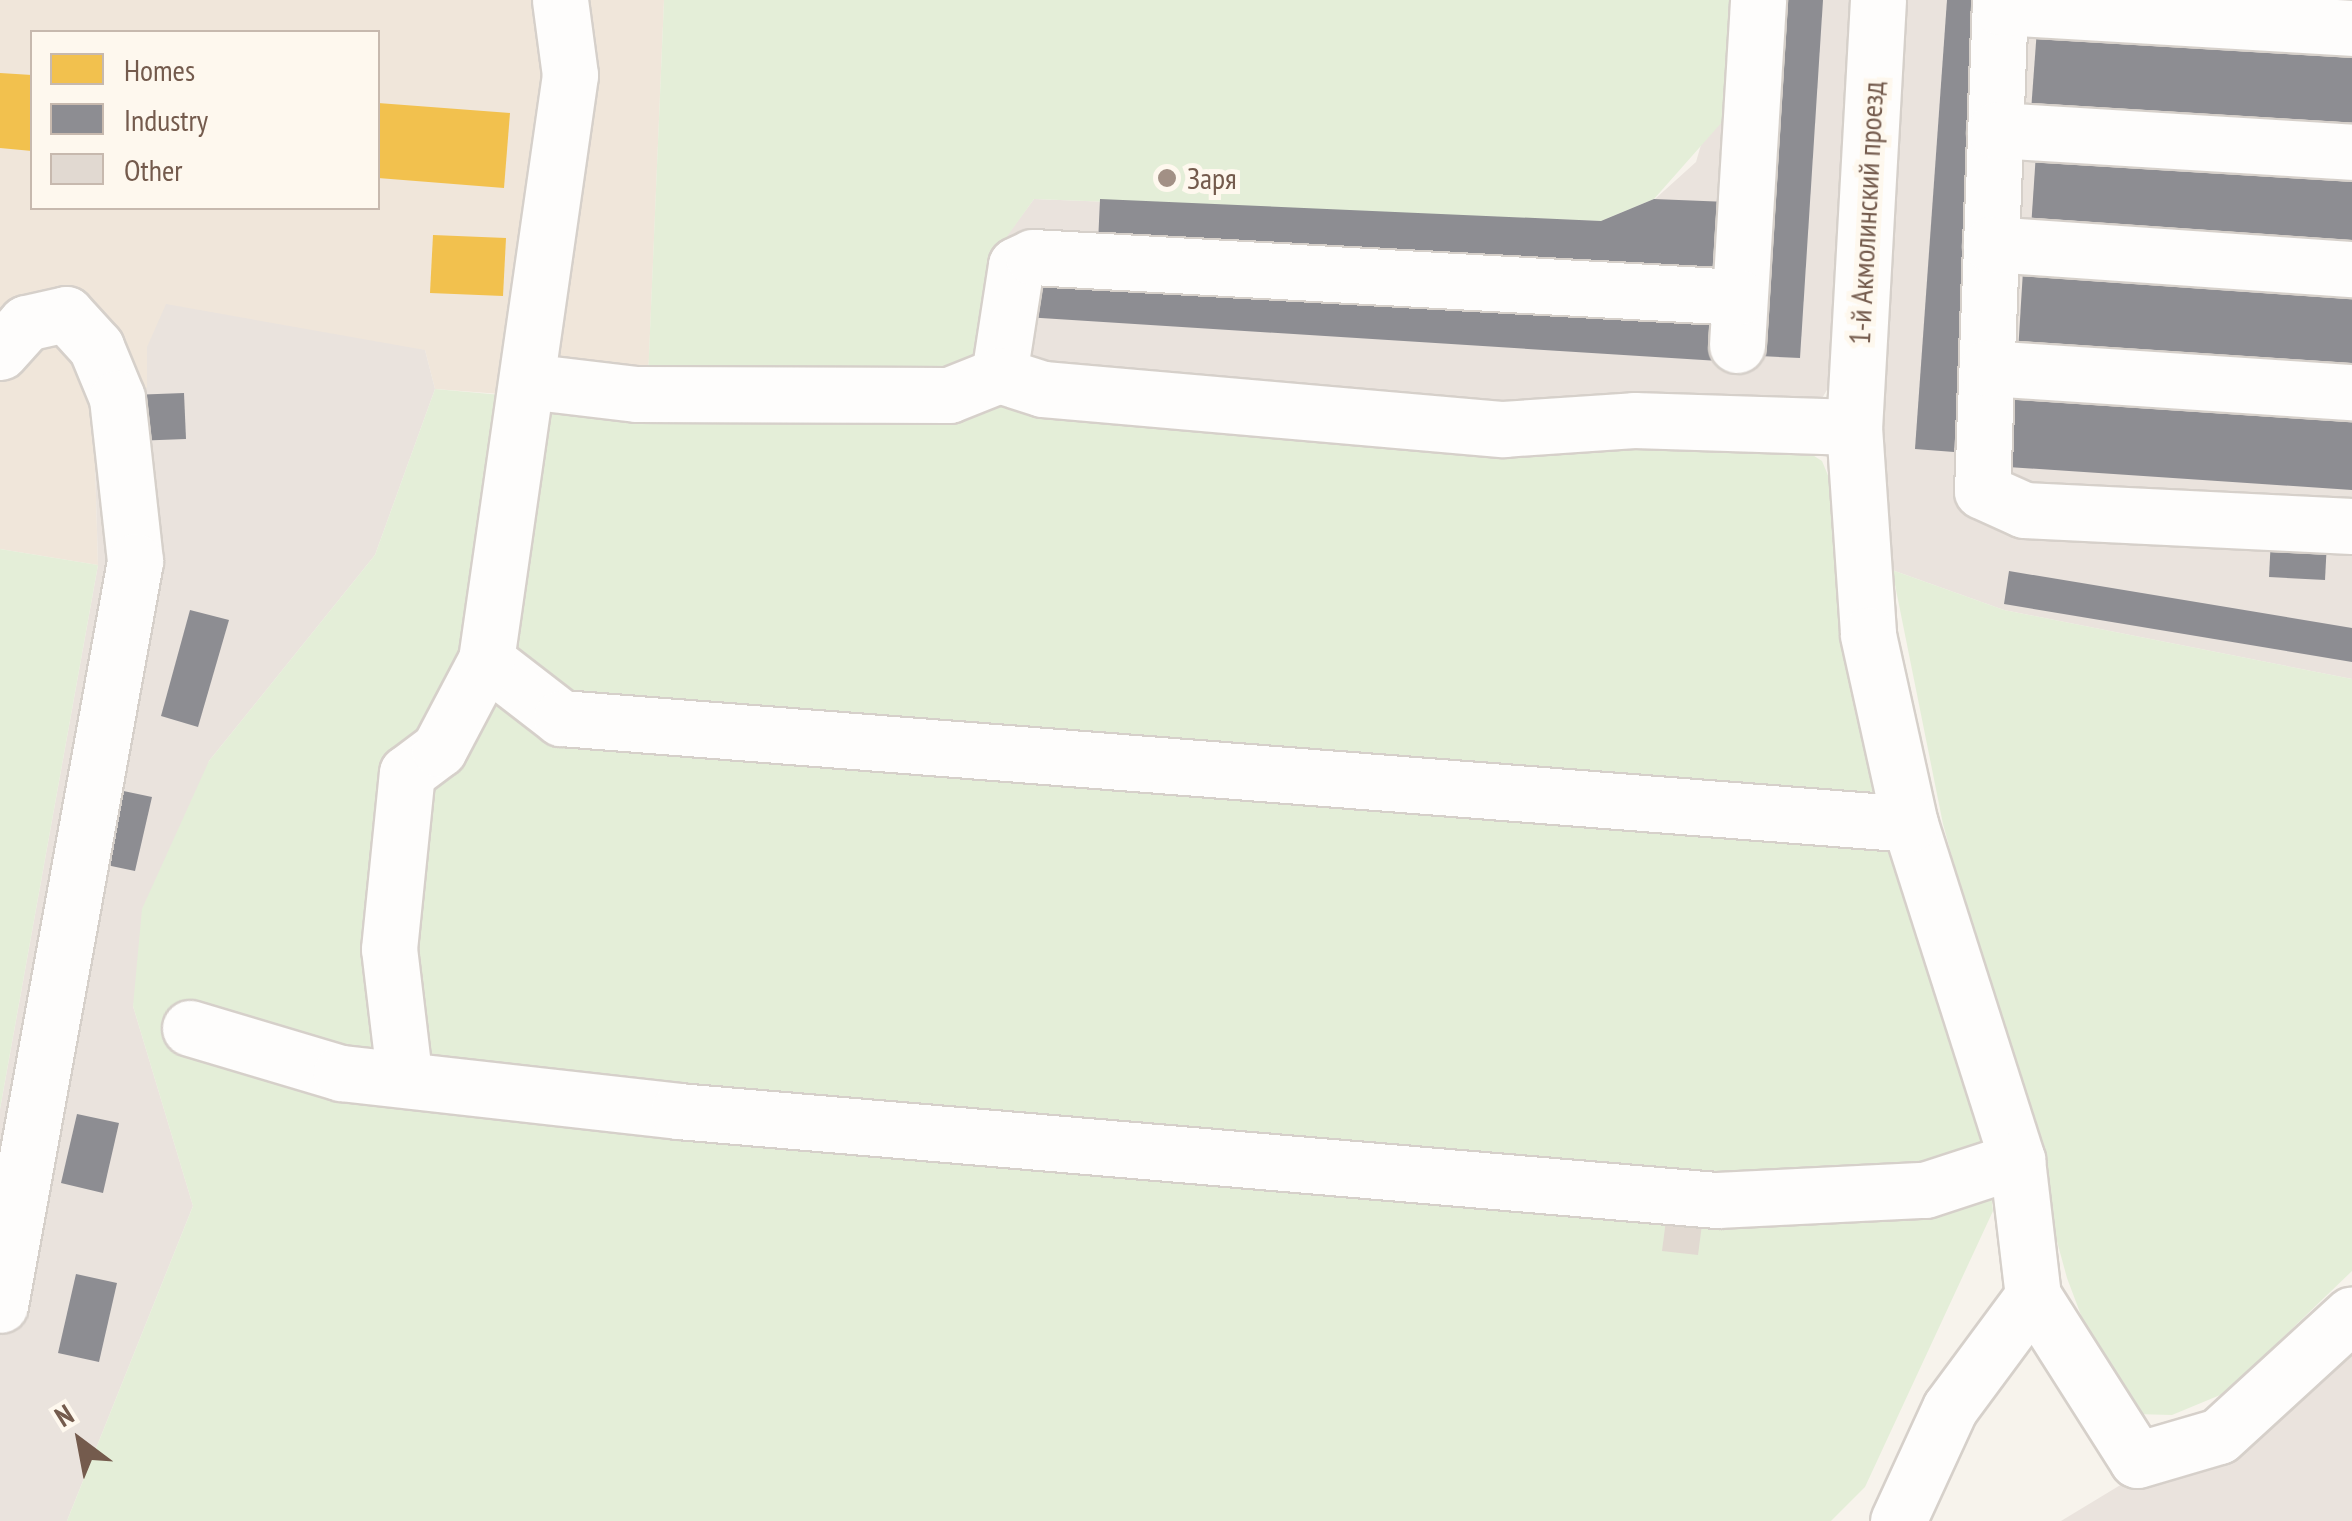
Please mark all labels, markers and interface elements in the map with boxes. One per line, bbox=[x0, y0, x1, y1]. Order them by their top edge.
legend bbox=[30, 30, 380, 210]
text: Homes bbox=[124, 50, 195, 89]
street label: 1-й Акмолинский проезд bbox=[1841, 80, 1891, 346]
text: Industry bbox=[124, 100, 208, 139]
text: Other bbox=[124, 150, 183, 189]
place label: Заря bbox=[1187, 160, 1237, 196]
marker: Заря bbox=[1156, 167, 1178, 189]
north arrow bbox=[30, 1391, 130, 1491]
text: N bbox=[48, 1395, 80, 1435]

